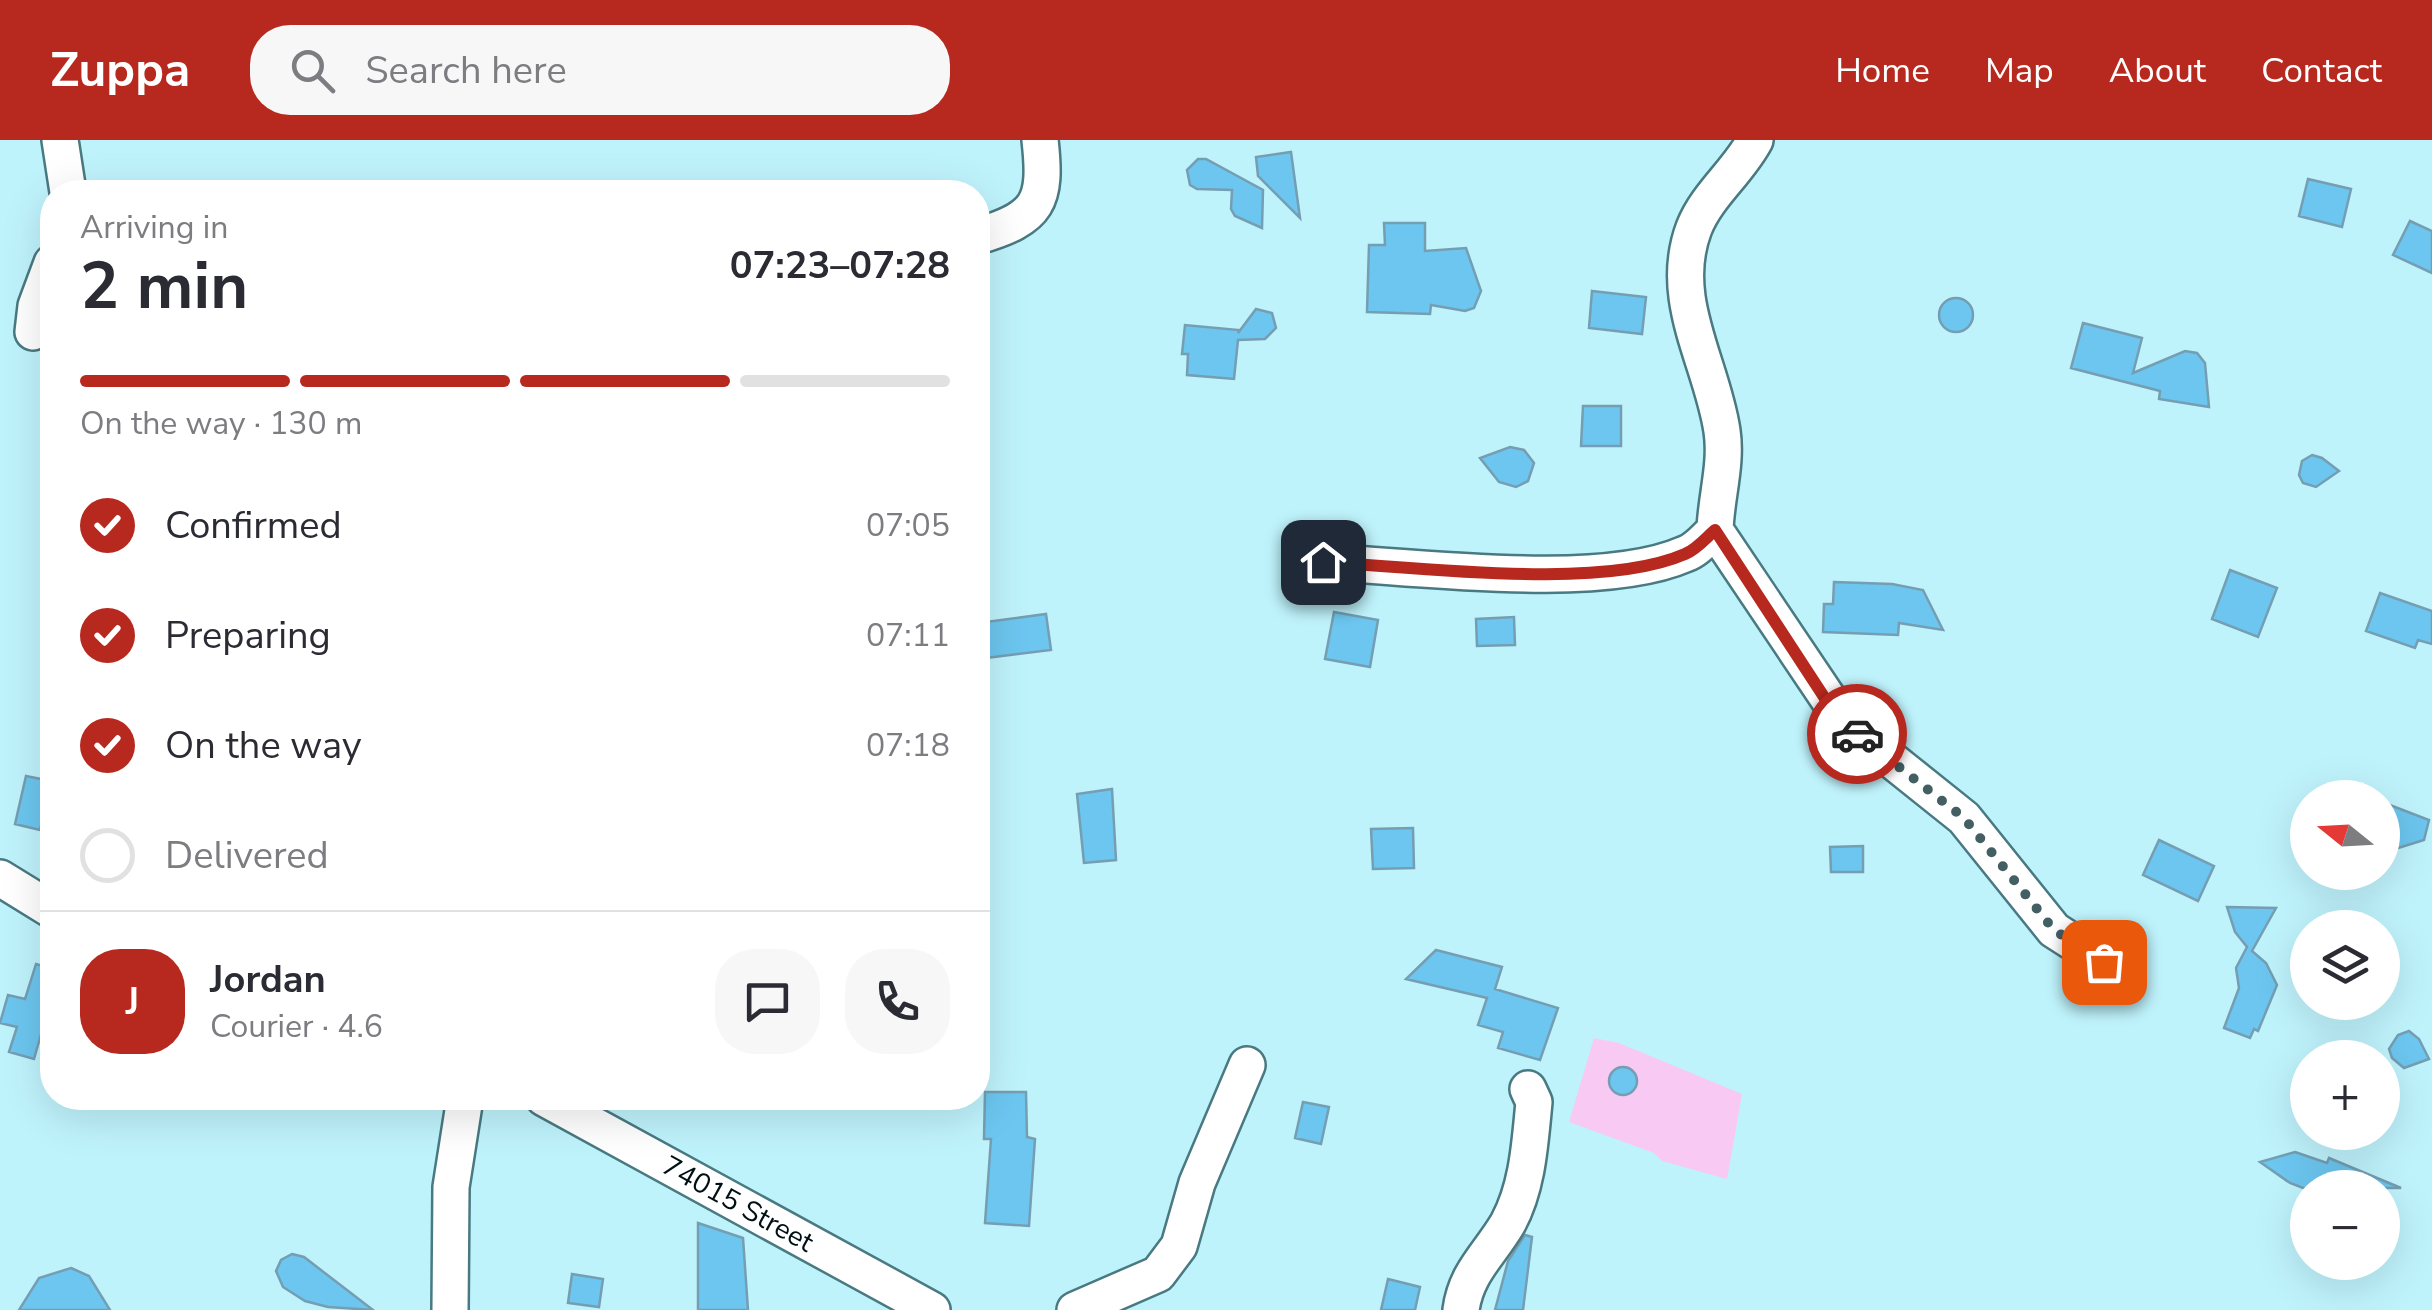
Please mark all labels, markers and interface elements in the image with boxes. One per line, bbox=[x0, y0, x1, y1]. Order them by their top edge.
search box bbox=[250, 25, 950, 115]
text: Zuppa bbox=[50, 37, 190, 103]
icon: search bbox=[285, 43, 340, 98]
text: Search here bbox=[365, 45, 567, 96]
text: Home bbox=[1835, 47, 1930, 94]
text: Map bbox=[1985, 47, 2054, 94]
text: About bbox=[2109, 47, 2206, 94]
text: Contact bbox=[2261, 47, 2382, 94]
text: Arriving in bbox=[80, 206, 228, 249]
text: 07:23–07:28 bbox=[730, 240, 950, 291]
text: 2 min bbox=[80, 242, 248, 331]
text: On the way · 130 m bbox=[80, 402, 362, 445]
icon: check bbox=[80, 498, 135, 553]
text: Confirmed bbox=[165, 500, 342, 551]
text: 07:05 bbox=[866, 504, 950, 547]
pin bbox=[1281, 520, 1366, 605]
icon: home bbox=[1296, 535, 1351, 590]
icon: check bbox=[80, 608, 135, 663]
text: Preparing bbox=[165, 610, 331, 661]
text: 07:11 bbox=[866, 614, 950, 657]
courier bbox=[1807, 684, 1907, 784]
icon: car bbox=[1830, 707, 1885, 762]
icon: check bbox=[80, 718, 135, 773]
text: On the way bbox=[165, 720, 361, 771]
text: 07:18 bbox=[866, 724, 950, 767]
north arrow bbox=[2290, 780, 2400, 890]
map controls bbox=[2290, 780, 2400, 1280]
text: Delivered bbox=[165, 830, 329, 881]
button: layers bbox=[2290, 910, 2400, 1020]
pin bbox=[2062, 920, 2147, 1005]
icon: bag bbox=[2077, 935, 2132, 990]
button: chat bbox=[715, 949, 820, 1054]
button: phone bbox=[845, 949, 950, 1054]
text: Jordan bbox=[210, 954, 326, 1005]
text: J bbox=[126, 976, 139, 1027]
text: Courier · 4.6 bbox=[210, 1005, 383, 1048]
button: + bbox=[2290, 1040, 2400, 1150]
street label: 74015 Street bbox=[655, 1147, 821, 1261]
button: − bbox=[2290, 1170, 2400, 1280]

